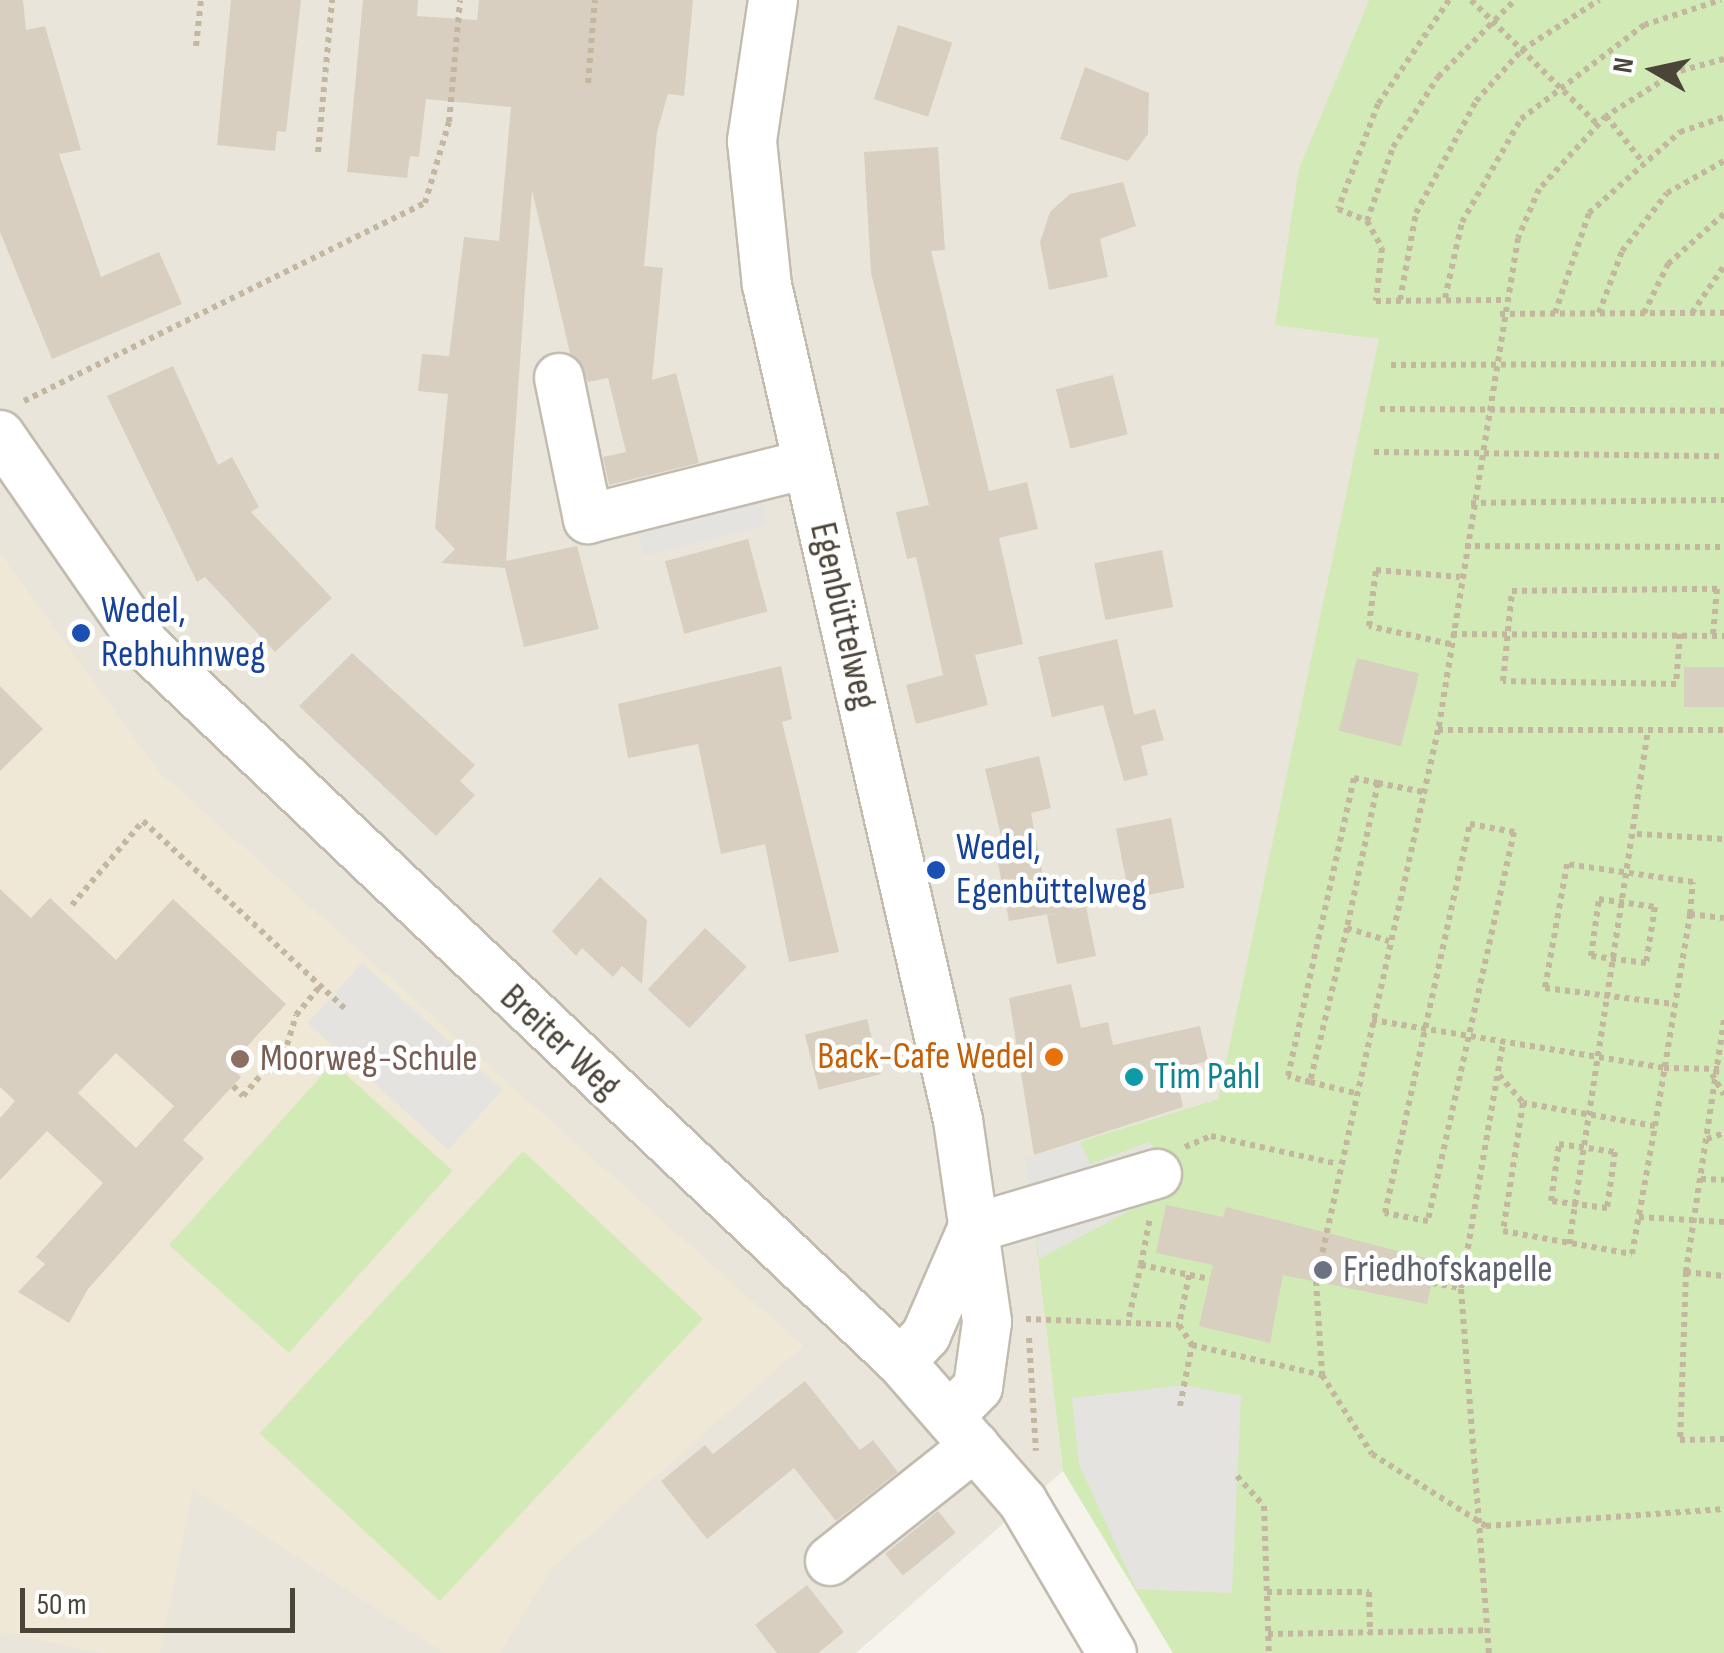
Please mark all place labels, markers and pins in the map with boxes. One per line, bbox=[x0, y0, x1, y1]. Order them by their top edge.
place label: Wedel, Rebhuhnweg bbox=[101, 588, 265, 678]
marker: Wedel, Rebhuhnweg bbox=[70, 622, 92, 644]
place label: Wedel, Egenbüttelweg bbox=[956, 825, 1147, 914]
marker: Wedel, Egenbüttelweg bbox=[925, 859, 947, 881]
place label: Back-Cafe Wedel bbox=[817, 1034, 1034, 1080]
place label: Moorweg-Schule bbox=[260, 1036, 478, 1082]
marker: Back-Cafe Wedel bbox=[1043, 1046, 1065, 1068]
marker: Moorweg-Schule bbox=[229, 1048, 251, 1070]
place label: Tim Pahl bbox=[1154, 1054, 1260, 1100]
marker: Tim Pahl bbox=[1123, 1066, 1145, 1088]
place label: Friedhofskapelle bbox=[1343, 1247, 1553, 1293]
marker: Friedhofskapelle bbox=[1312, 1259, 1334, 1281]

